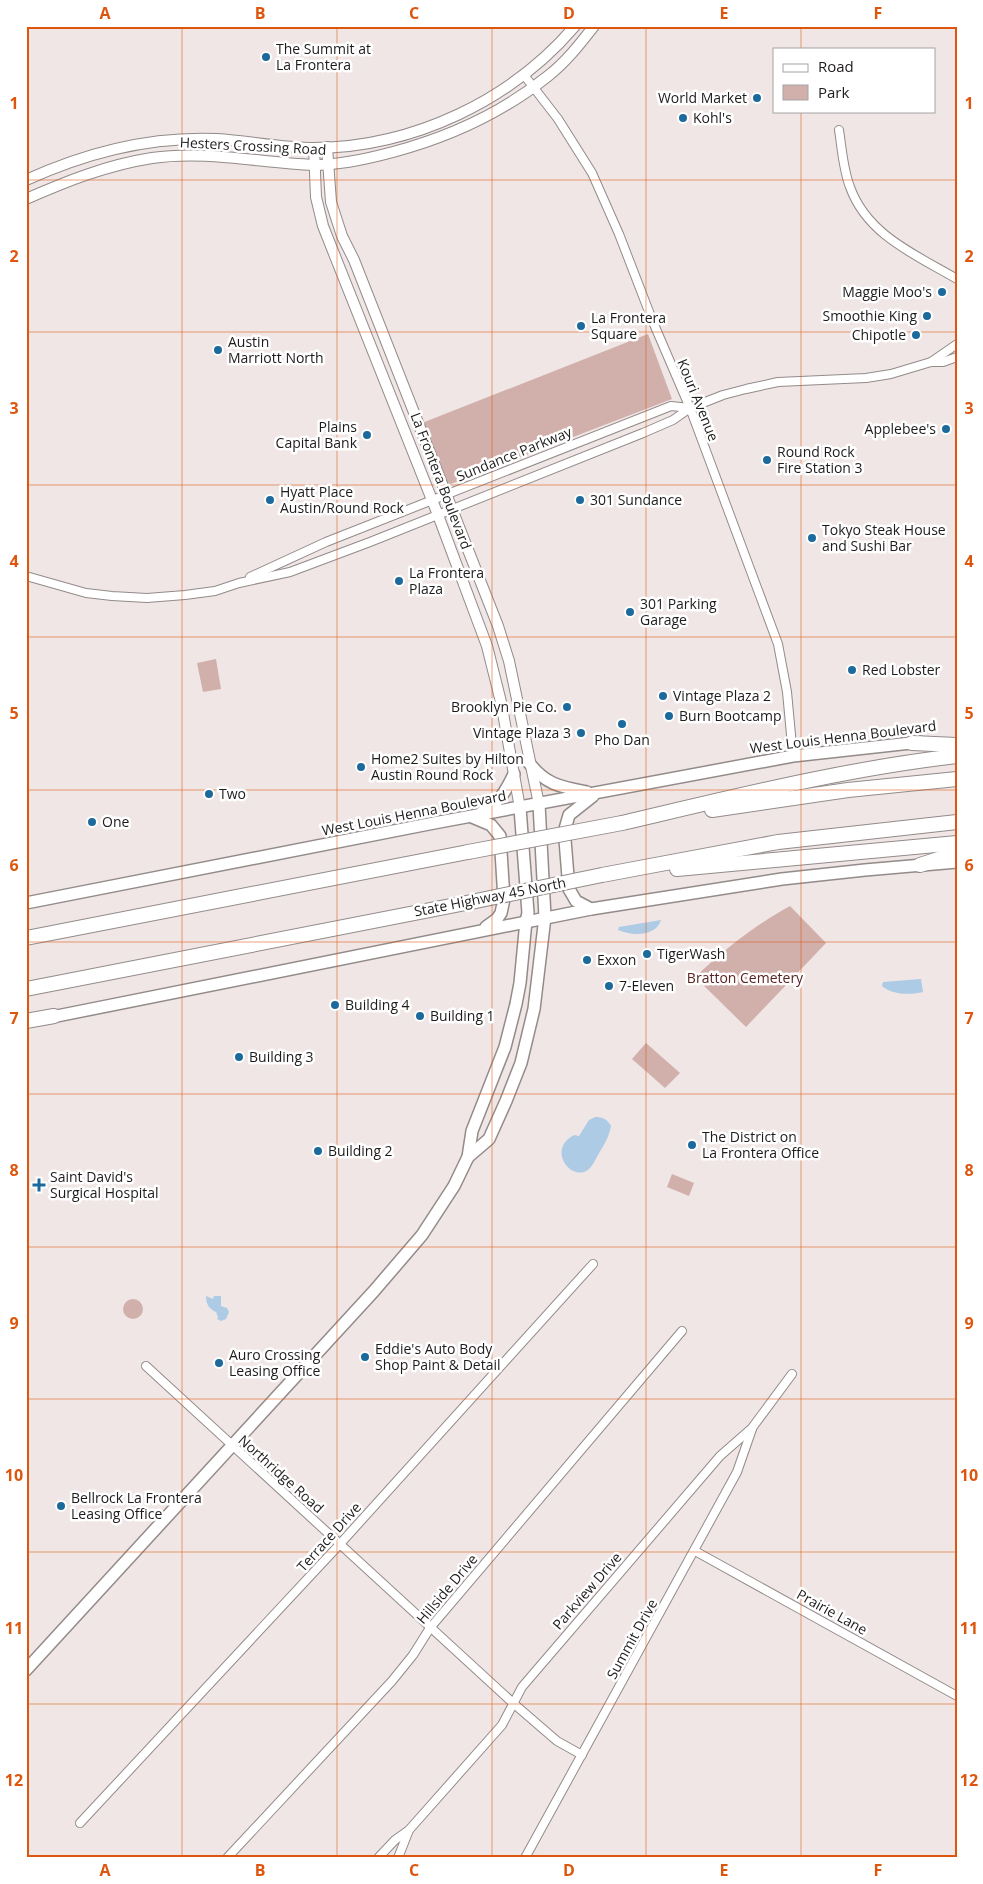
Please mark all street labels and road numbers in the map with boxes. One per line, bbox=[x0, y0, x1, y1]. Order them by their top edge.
street label: Hesters Crossing Road bbox=[179, 132, 327, 159]
street label: Kouri Avenue bbox=[673, 356, 724, 444]
street label: La Frontera Boulevard bbox=[407, 410, 476, 552]
street label: Sundance Parkway bbox=[453, 421, 575, 485]
street label: West Louis Henna Boulevard bbox=[749, 716, 937, 757]
street label: West Louis Henna Boulevard bbox=[320, 785, 508, 840]
street label: State Highway 45 North bbox=[412, 872, 567, 921]
street label: Northridge Road bbox=[235, 1430, 328, 1517]
street label: Terrace Drive bbox=[292, 1498, 365, 1575]
street label: Parkview Drive bbox=[548, 1548, 626, 1633]
street label: Hillside Drive bbox=[412, 1550, 481, 1628]
street label: Prairie Lane bbox=[794, 1584, 871, 1639]
street label: Summit Drive bbox=[602, 1595, 661, 1682]

